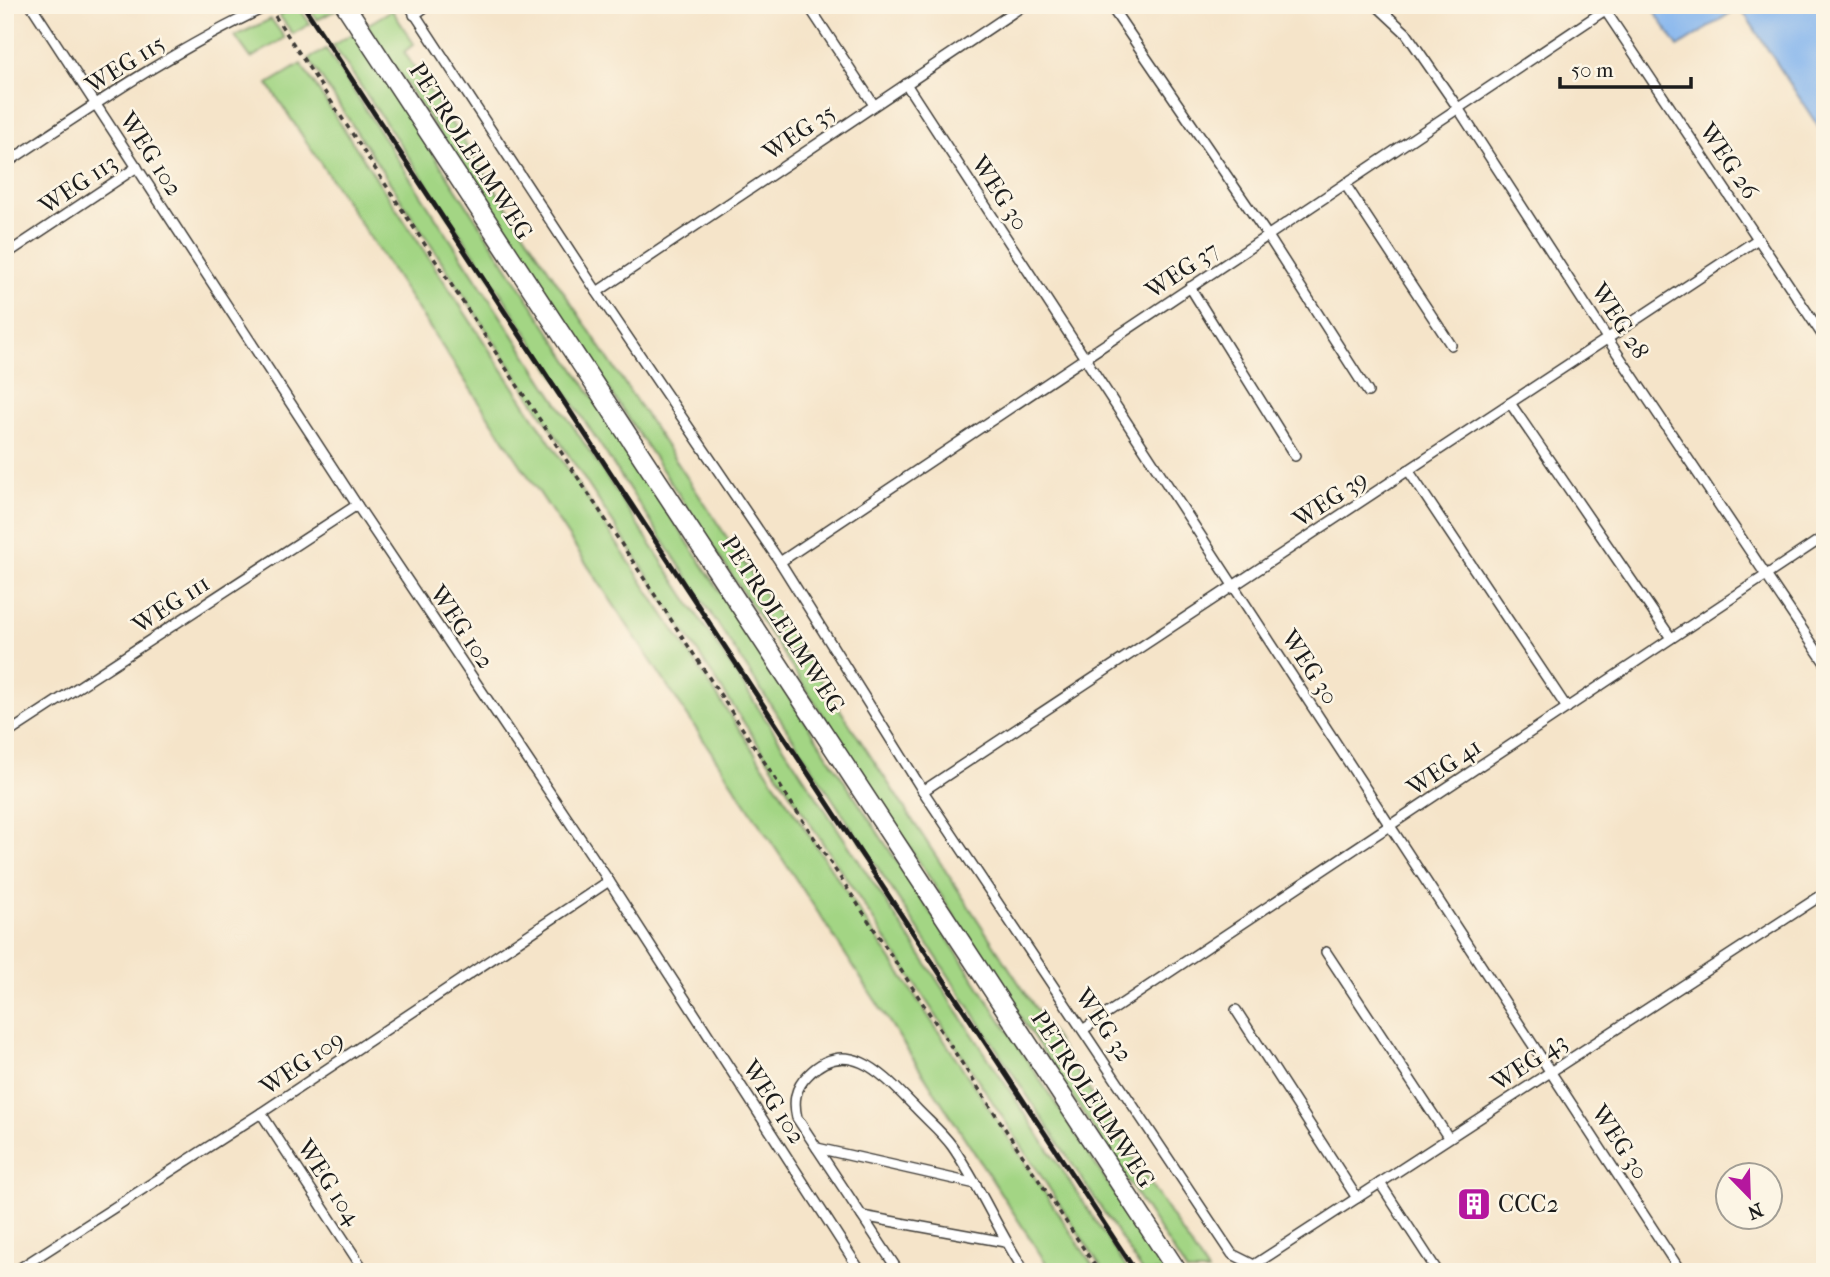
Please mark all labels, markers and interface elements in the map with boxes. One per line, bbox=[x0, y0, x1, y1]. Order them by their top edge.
street label: WEG 115 bbox=[80, 29, 170, 100]
scale bar bbox=[1560, 46, 1692, 90]
street label: PETROLEUMWEG bbox=[403, 57, 539, 245]
text: 50 m bbox=[1571, 58, 1614, 82]
street label: WEG 35 bbox=[757, 98, 840, 167]
street label: WEG 102 bbox=[113, 106, 188, 201]
street label: WEG 26 bbox=[1693, 117, 1765, 205]
street label: WEG 113 bbox=[33, 148, 122, 221]
street label: WEG 30 bbox=[965, 150, 1034, 236]
street label: WEG 37 bbox=[1139, 236, 1224, 305]
street label: WEG 28 bbox=[1585, 277, 1655, 364]
street label: WEG 39 bbox=[1287, 465, 1372, 534]
street label: PETROLEUMWEG bbox=[715, 530, 851, 718]
street label: WEG 111 bbox=[126, 569, 215, 640]
street label: WEG 102 bbox=[423, 579, 500, 674]
street label: WEG 30 bbox=[1275, 624, 1344, 710]
street label: WEG 41 bbox=[1401, 732, 1486, 802]
street label: WEG 32 bbox=[1069, 982, 1139, 1067]
street label: PETROLEUMWEG bbox=[1025, 1005, 1161, 1193]
street label: WEG 109 bbox=[254, 1025, 349, 1102]
street label: WEG 43 bbox=[1485, 1027, 1572, 1097]
street label: WEG 102 bbox=[736, 1054, 811, 1149]
street label: WEG 30 bbox=[1585, 1099, 1654, 1185]
street label: WEG 104 bbox=[291, 1133, 367, 1231]
north arrow bbox=[1714, 1162, 1784, 1232]
building icon: CCC2 bbox=[1455, 1185, 1493, 1223]
place label: CCC2 bbox=[1498, 1190, 1559, 1218]
text: N bbox=[1744, 1198, 1766, 1224]

